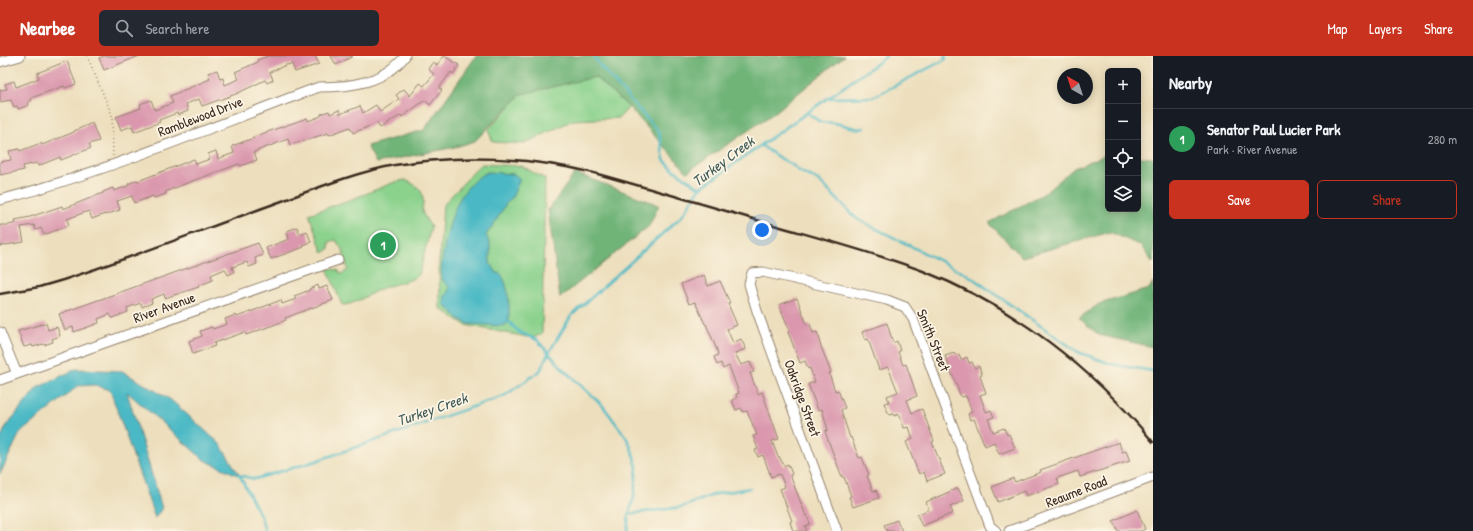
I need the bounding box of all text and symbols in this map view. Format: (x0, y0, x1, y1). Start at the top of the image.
search box (99, 10, 379, 46)
text: Nearbee (20, 15, 75, 41)
icon: search (113, 17, 135, 39)
text: Search here (145, 18, 210, 39)
text: Map (1327, 19, 1347, 38)
text: Layers (1369, 19, 1402, 38)
text: Share (1424, 19, 1453, 38)
north arrow (1057, 68, 1093, 104)
map controls (1105, 68, 1141, 212)
button: + (1105, 68, 1141, 104)
text: Nearby (1169, 71, 1212, 94)
street label: Ramblewood Drive (155, 91, 245, 141)
button: − (1105, 104, 1141, 140)
text: Senator Paul Lucier Park (1207, 119, 1341, 140)
water label: Turkey Creek (688, 130, 760, 191)
text: 1 (1180, 130, 1184, 148)
text: 280 m (1428, 130, 1457, 148)
button: locate (1105, 140, 1141, 176)
text: Park · River Avenue (1207, 140, 1297, 158)
button: layers (1105, 176, 1141, 212)
button: Save (1169, 180, 1309, 219)
button: Share (1317, 180, 1457, 219)
your location (752, 220, 772, 240)
pin: 1 (370, 230, 396, 260)
street label: River Avenue (130, 287, 198, 327)
street label: Smith Street (913, 306, 955, 374)
street label: Oakridge Street (779, 357, 826, 440)
water label: Turkey Creek (394, 387, 472, 431)
street label: Reaume Road (1043, 470, 1110, 511)

